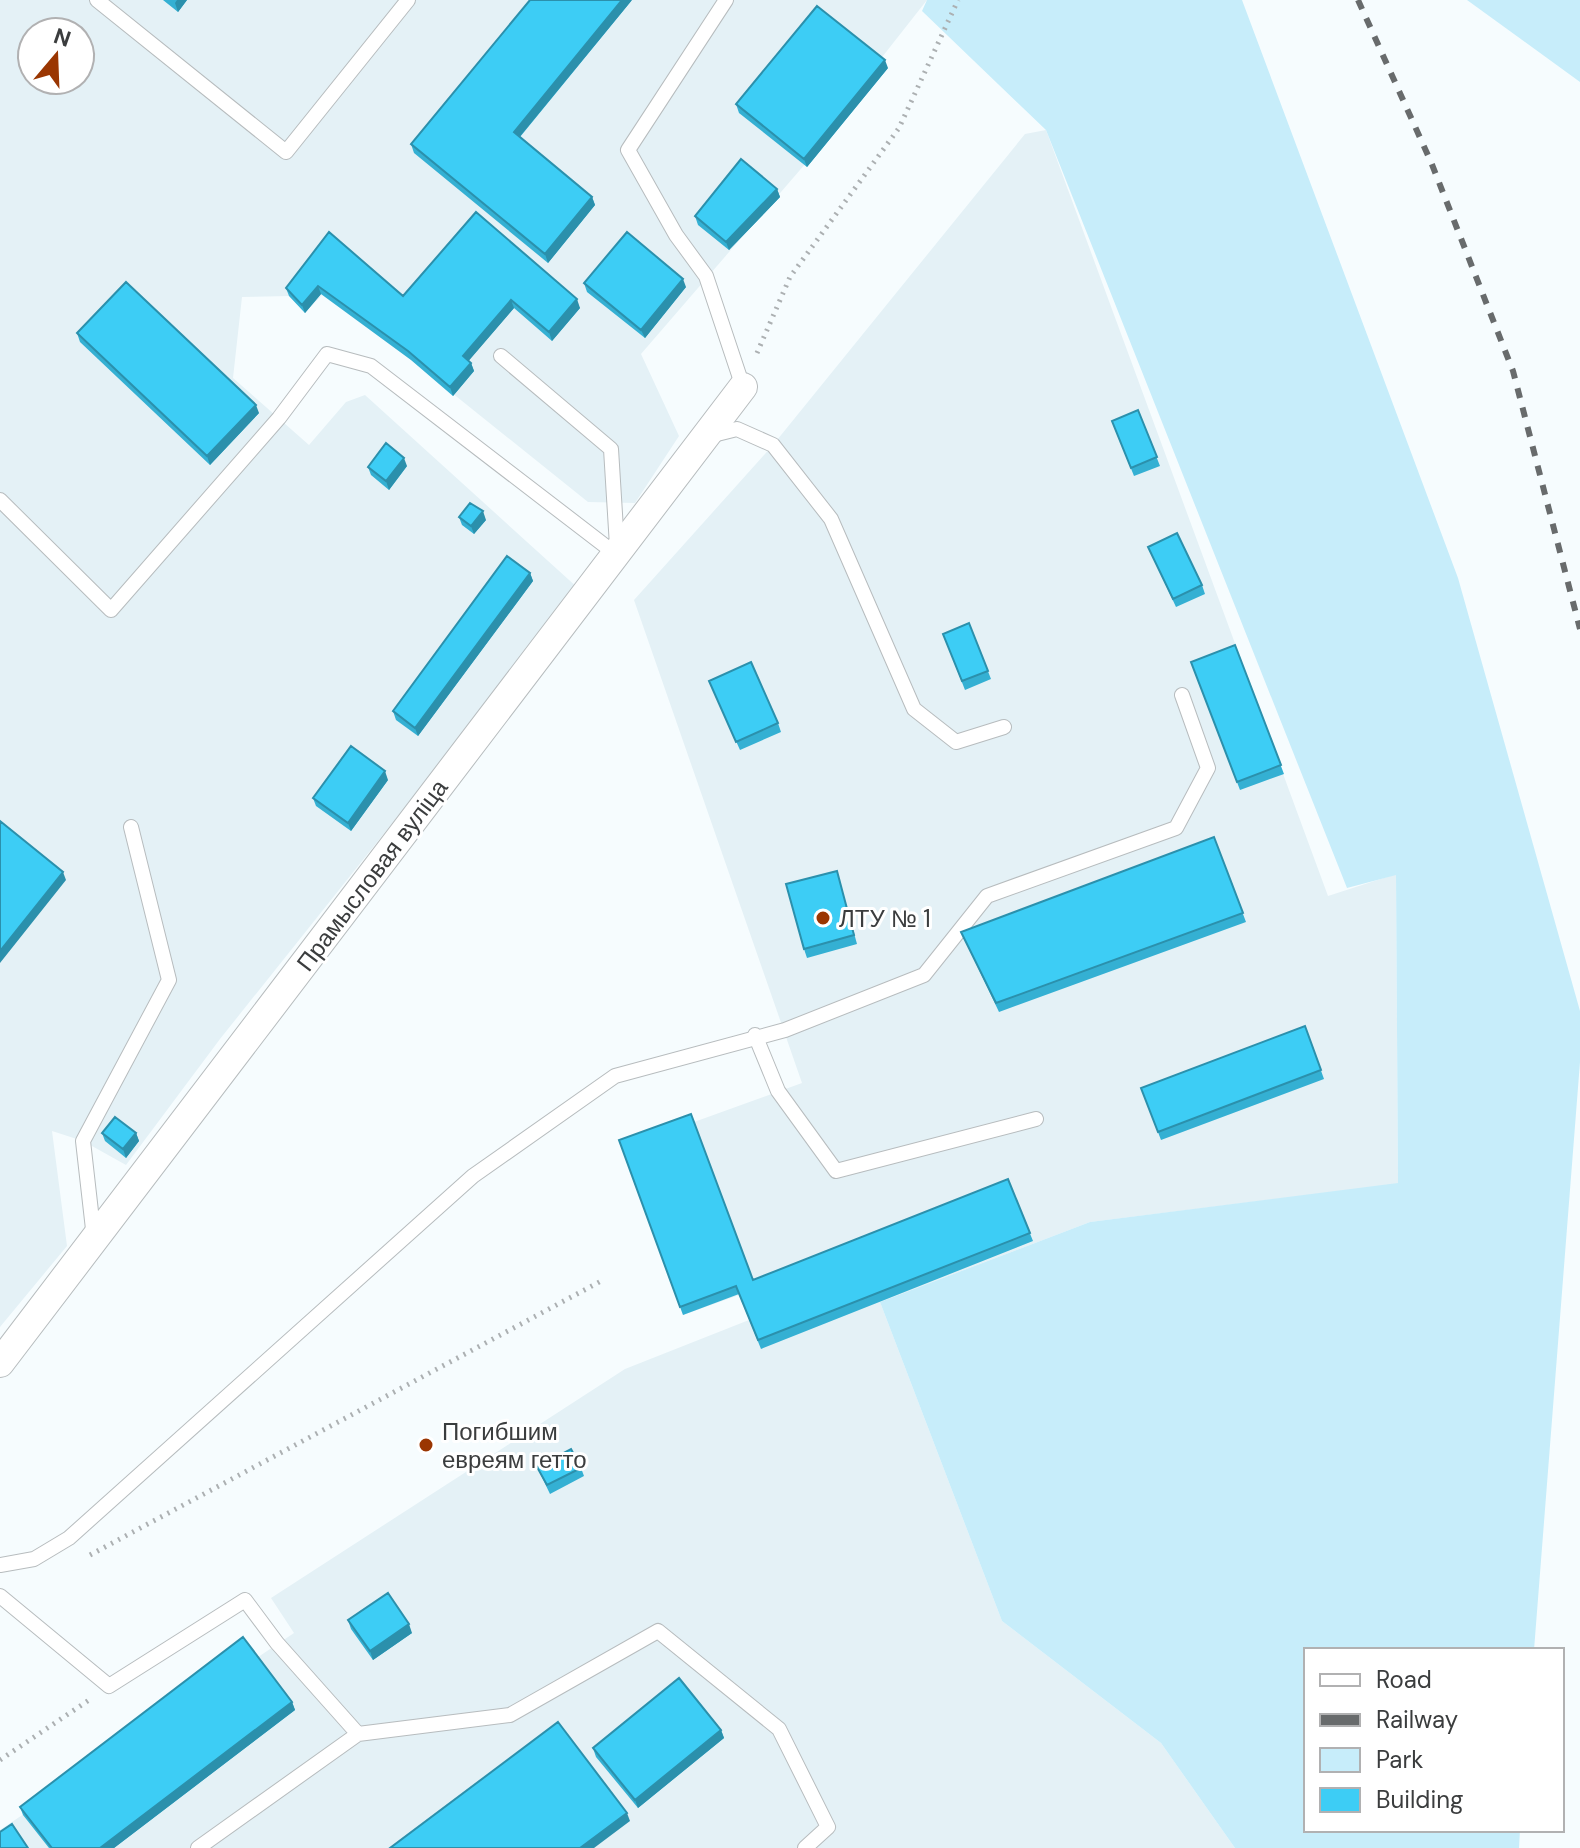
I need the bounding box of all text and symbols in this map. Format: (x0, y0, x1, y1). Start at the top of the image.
north arrow (16, 16, 96, 96)
text: N (50, 21, 75, 54)
street label: Прамысловая вуліца (290, 772, 455, 977)
place label: ЛТУ № 1 (839, 903, 931, 934)
marker: ЛТУ № 1 (814, 909, 832, 927)
place label: Погибшим евреям гетто (442, 1416, 587, 1475)
marker: Погибшим евреям гетто (417, 1436, 435, 1454)
legend (1304, 1648, 1564, 1832)
text: Road (1376, 1664, 1432, 1695)
text: Railway (1376, 1704, 1458, 1735)
text: Park (1376, 1744, 1423, 1775)
text: Building (1376, 1784, 1463, 1815)

